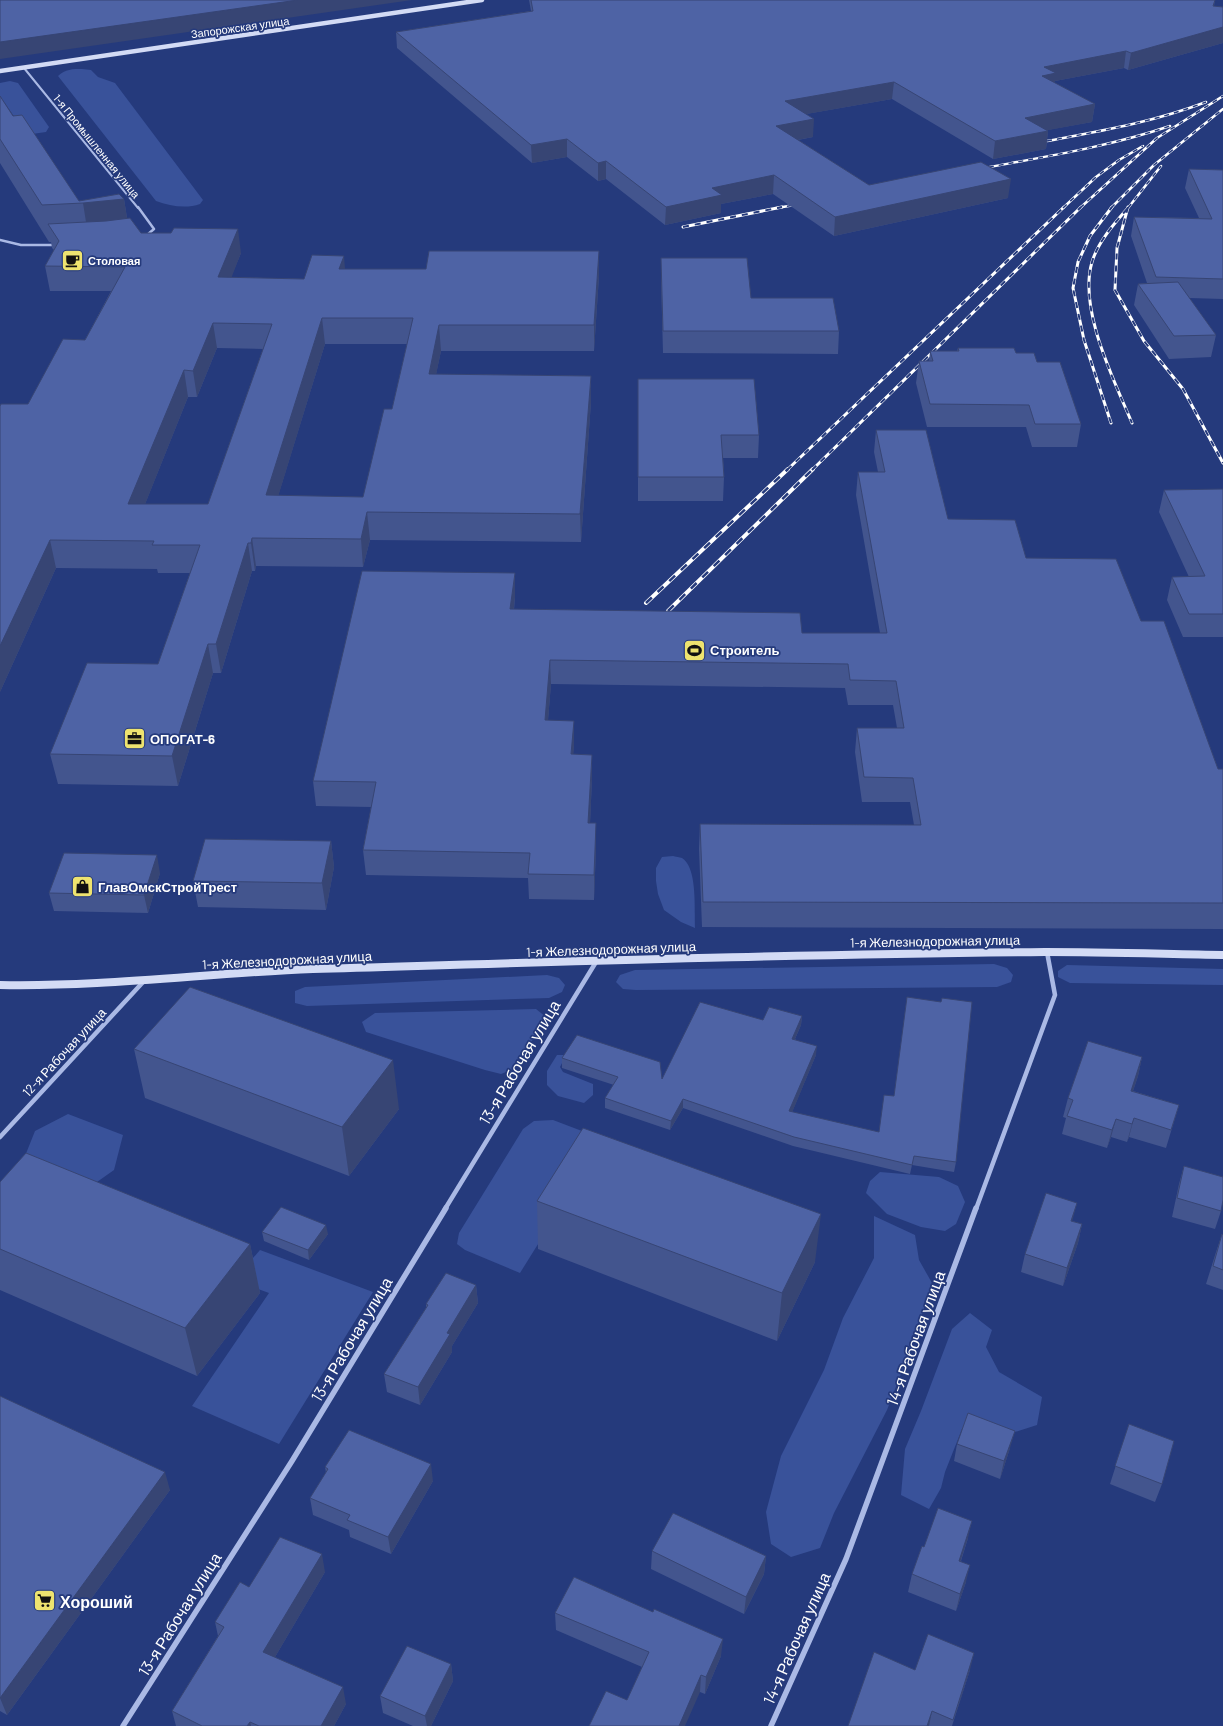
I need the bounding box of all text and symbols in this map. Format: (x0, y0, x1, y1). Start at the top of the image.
street label: Запорожская улица (190, 14, 291, 40)
street label: 1-я Промышленная улица (51, 91, 144, 201)
cafe icon: Столовая (60, 247, 86, 273)
place label: Столовая (88, 254, 140, 267)
sports icon: Строитель (681, 637, 707, 663)
place label: Строитель (710, 642, 779, 658)
office icon: ОПОГАТ-6 (121, 726, 147, 752)
place label: ОПОГАТ-6 (150, 731, 215, 747)
shop icon: ГлавОмскСтройТрест (70, 874, 96, 900)
place label: ГлавОмскСтройТрест (98, 879, 237, 895)
street label: 1-я Железнодорожная улица (850, 932, 1021, 950)
street label: 1-я Железнодорожная улица (526, 938, 697, 960)
street label: 1-я Железнодорожная улица (202, 948, 373, 972)
street label: 13-я Рабочая улица (474, 996, 564, 1128)
street label: 12-я Рабочая улица (19, 1004, 110, 1100)
street label: 14-я Рабочая улица (882, 1268, 948, 1408)
street label: 13-я Рабочая улица (306, 1273, 396, 1405)
street label: 13-я Рабочая улица (133, 1549, 225, 1679)
street label: 14-я Рабочая улица (758, 1569, 834, 1707)
supermarket icon: Хороший (32, 1588, 58, 1614)
place label: Хороший (60, 1592, 133, 1611)

